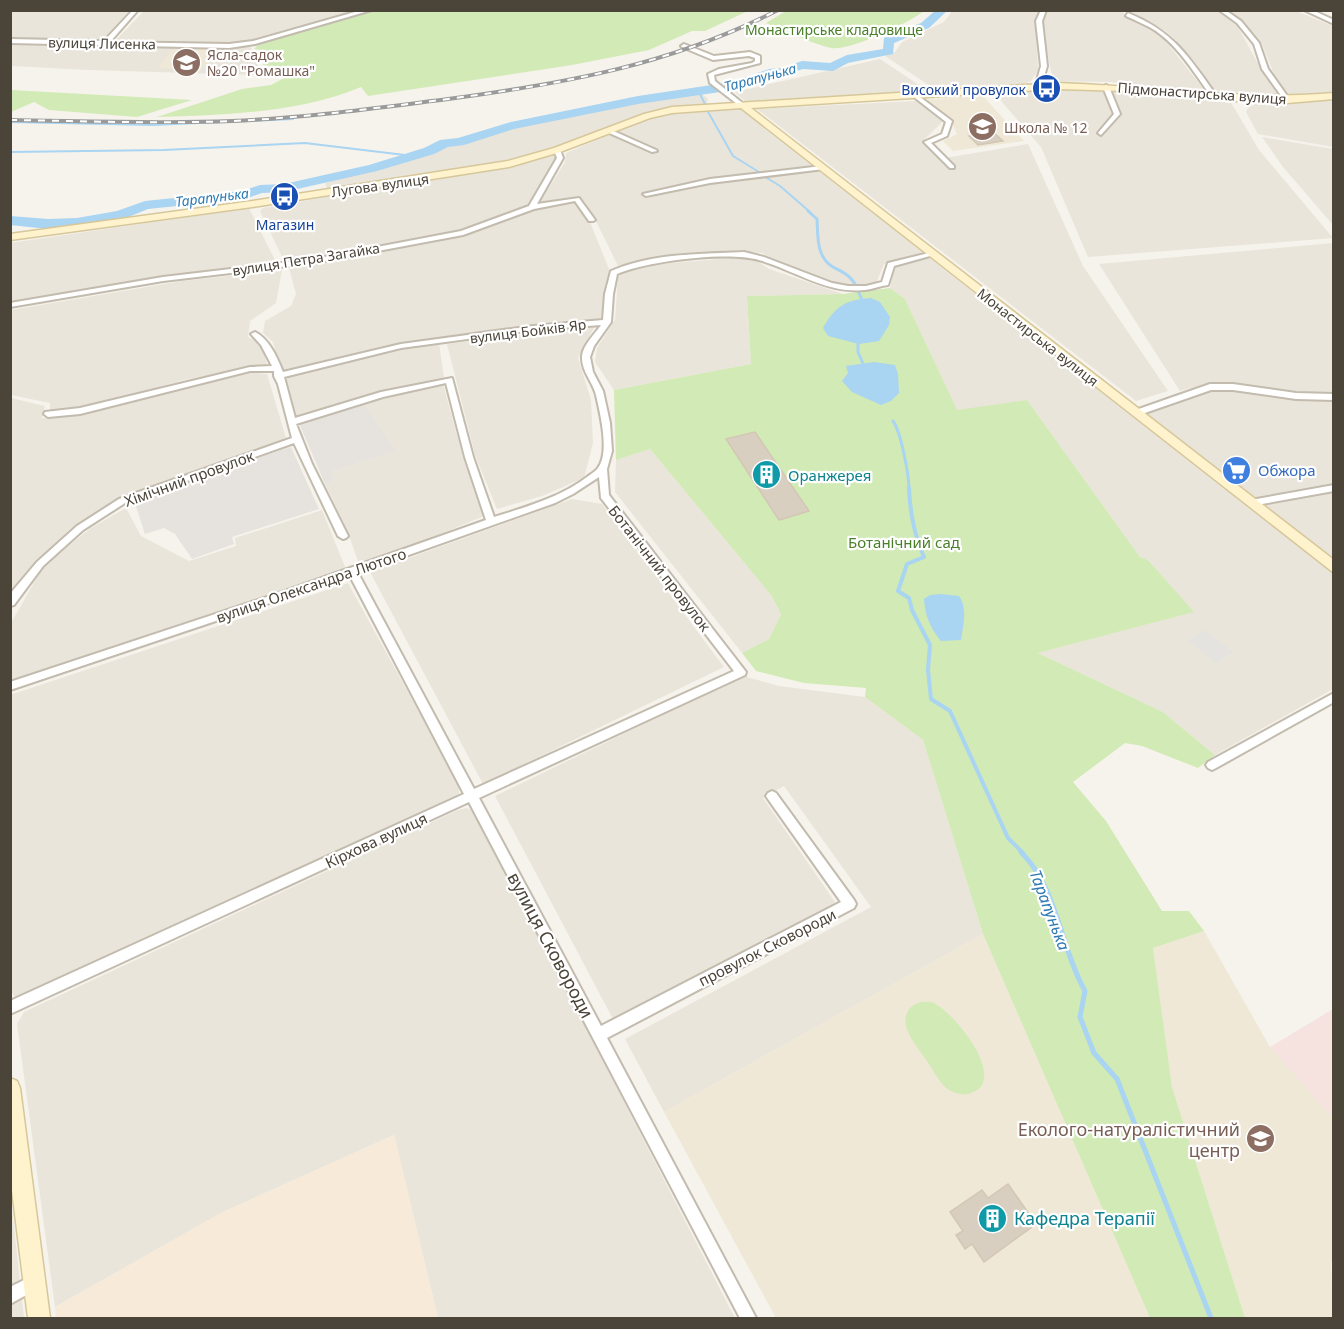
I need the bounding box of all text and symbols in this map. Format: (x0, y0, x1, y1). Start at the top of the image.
park label: Монастирське кладовище (745, 20, 923, 39)
street label: вулиця Лисенка (48, 33, 156, 53)
place label: Ясла-садок №20 "Ромашка" (207, 45, 315, 80)
school or university icon: Ясла-садок №20 "Ромашка" (170, 46, 202, 78)
water label: Тарапунька (722, 58, 798, 96)
bus stop icon: Високий провулок (1031, 73, 1063, 105)
street label: Підмонастирська вулиця (1117, 78, 1287, 108)
place label: Високий провулок (901, 80, 1027, 99)
school or university icon: Школа № 12 (967, 111, 999, 143)
place label: Школа № 12 (1004, 118, 1088, 137)
street label: Лугова вулиця (330, 169, 430, 201)
bus stop icon: Магазин (269, 181, 301, 213)
water label: Тарапунька (174, 183, 250, 211)
place label: Магазин (256, 215, 314, 234)
street label: вулиця Петра Загайка (231, 238, 381, 280)
street label: Монастирська вулиця (973, 284, 1103, 390)
street label: вулиця Бойків Яр (469, 314, 587, 348)
street label: Хімічний провулок (121, 445, 257, 511)
supermarket icon: Обжора (1221, 454, 1253, 486)
building icon: Оранжерея (751, 459, 783, 491)
place label: Обжора (1258, 460, 1316, 480)
place label: Оранжерея (788, 465, 871, 485)
street label: Ботанічний провулок (604, 501, 716, 635)
park label: Ботанічний сад (848, 532, 960, 552)
street label: вулиця Олександра Лютого (213, 543, 409, 627)
street label: Кірхова вулиця (322, 808, 430, 872)
water label: Тарапунька (1025, 867, 1075, 953)
street label: вулиця Сковороди (502, 868, 600, 1022)
street label: провулок Сковороди (695, 904, 839, 990)
place label: Еколого-натуралістичний центр (1018, 1117, 1240, 1162)
school or university icon: Еколого-натуралістичний центр (1245, 1123, 1277, 1155)
building icon: Кафедра Терапії (977, 1202, 1009, 1234)
place label: Кафедра Терапії (1014, 1206, 1155, 1230)

